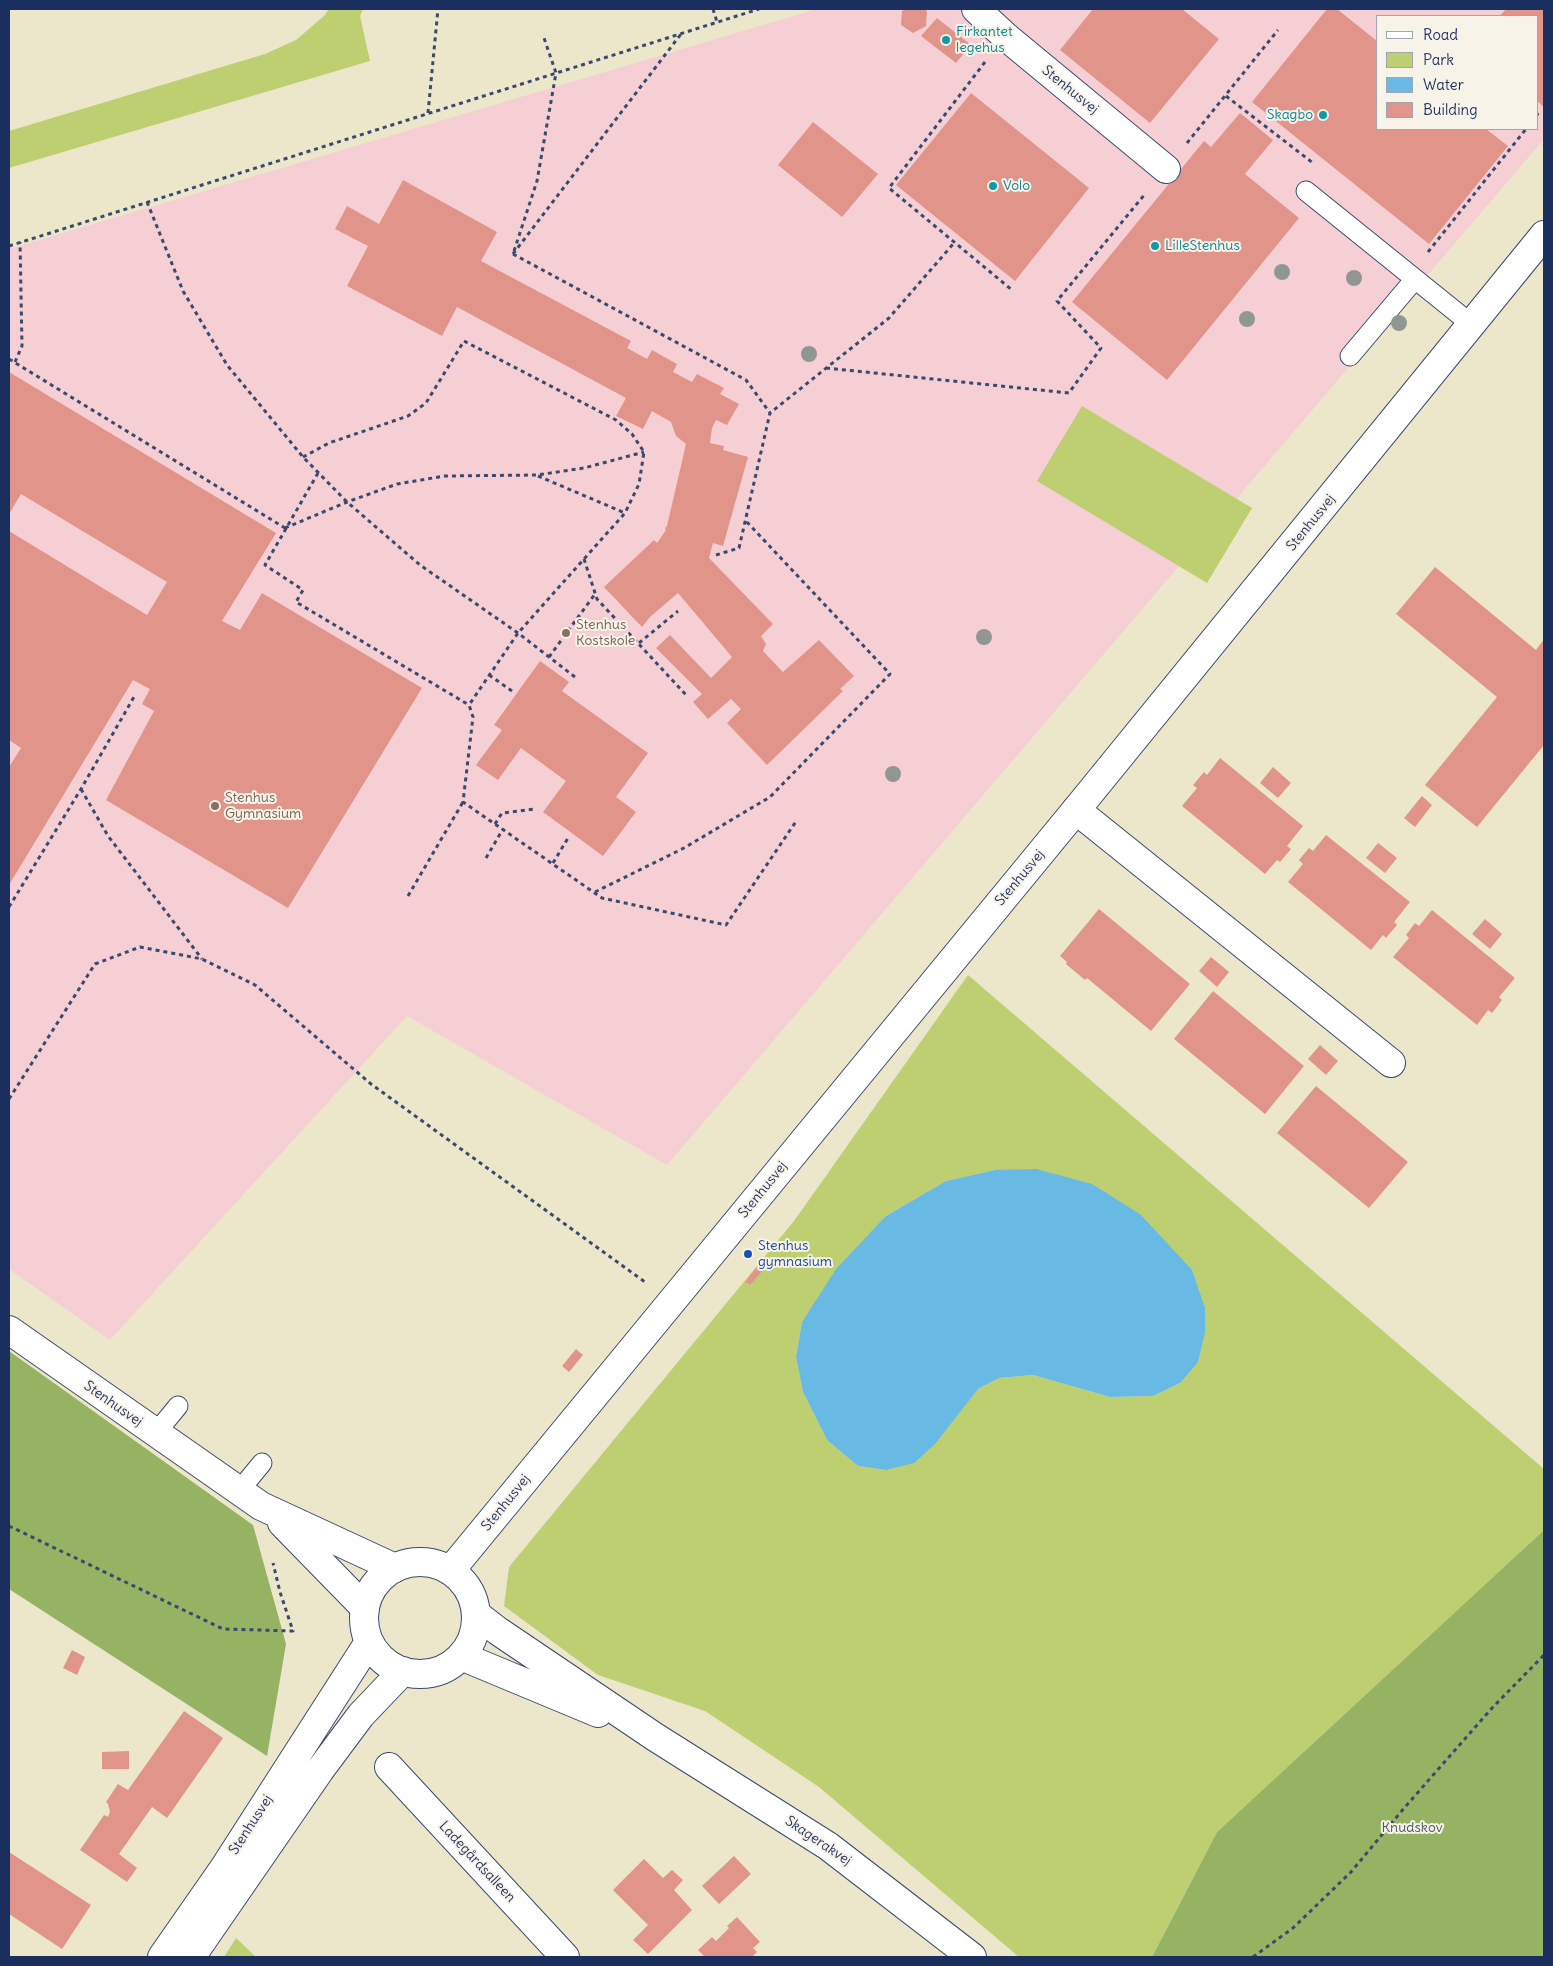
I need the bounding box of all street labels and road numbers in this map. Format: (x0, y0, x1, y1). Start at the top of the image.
street label: Stenhusvej (1038, 62, 1102, 118)
street label: Stenhusvej (1283, 491, 1339, 555)
street label: Stenhusvej (992, 847, 1048, 909)
street label: Stenhusvej (735, 1158, 791, 1222)
street label: Stenhusvej (80, 1378, 146, 1430)
street label: Stenhusvej (478, 1471, 534, 1535)
street label: Stenhusvej (225, 1792, 277, 1858)
street label: Skagerakvej (782, 1813, 854, 1869)
street label: Ladegårdsalleen (435, 1818, 519, 1906)

